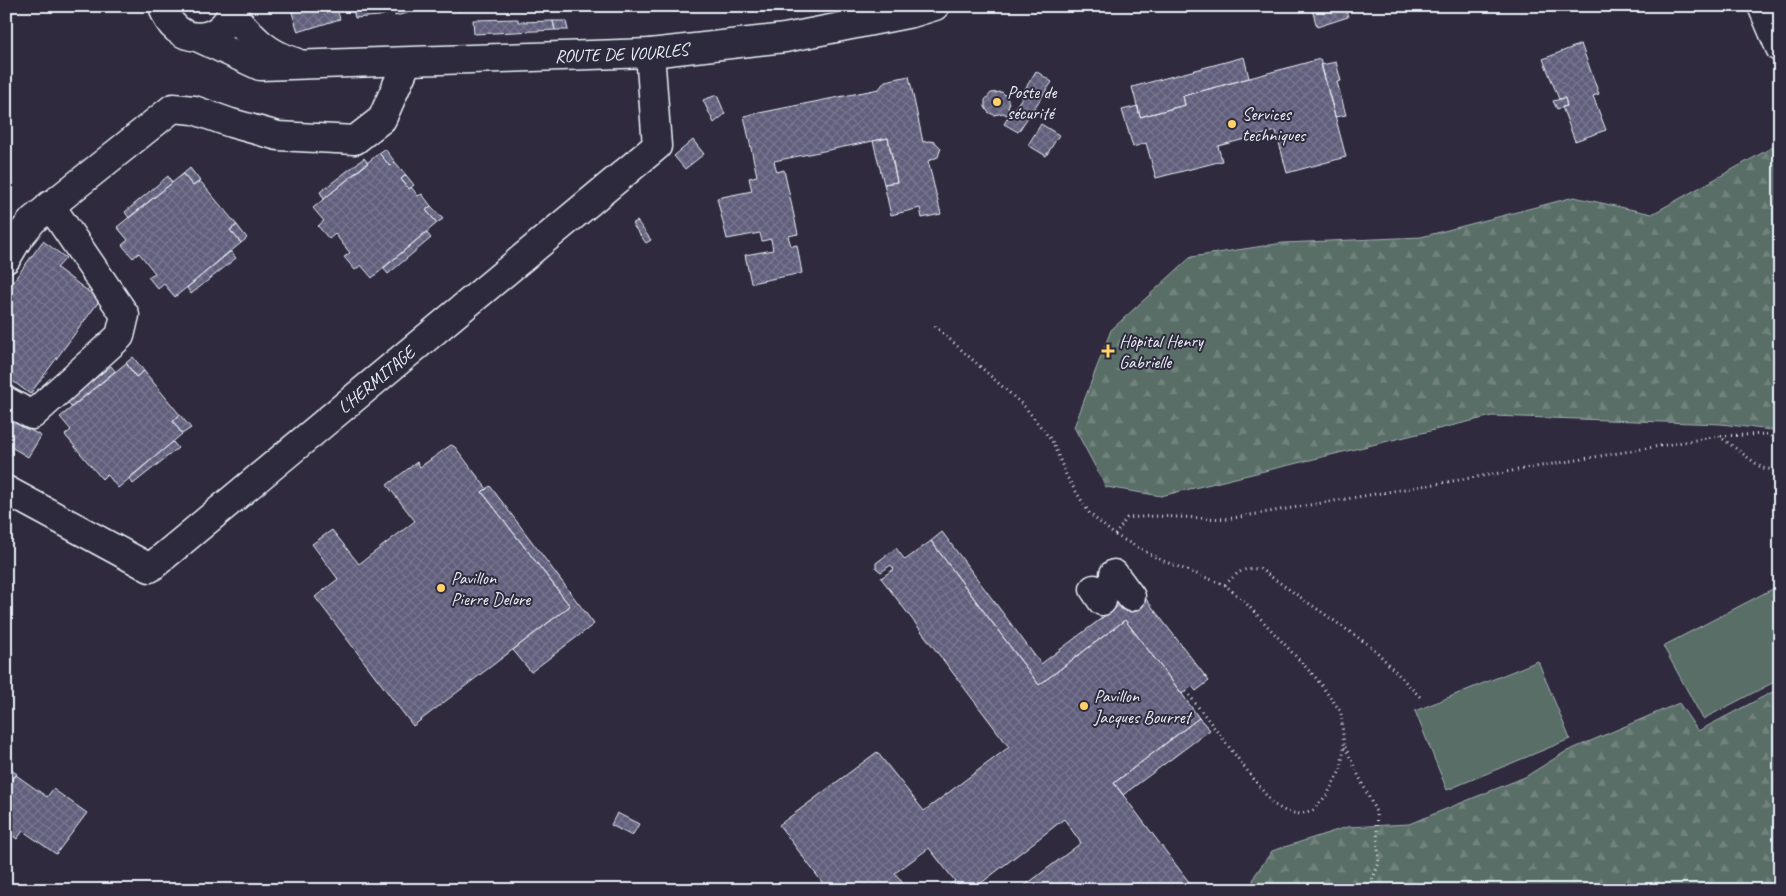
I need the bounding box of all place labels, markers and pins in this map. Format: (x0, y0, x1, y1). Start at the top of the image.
place label: Poste de sécurité (1007, 81, 1058, 124)
marker: Poste de sécurité (991, 96, 1003, 108)
place label: Services techniques (1242, 103, 1307, 146)
marker: Services techniques (1226, 118, 1238, 130)
place label: Hôpital Henry Gabrielle (1119, 330, 1205, 373)
marker: Hôpital Henry Gabrielle (1101, 344, 1115, 358)
place label: Pavillon Pierre Delore (451, 567, 531, 610)
marker: Pavillon Pierre Delore (435, 582, 447, 594)
place label: Pavillon Jacques Bourret (1093, 685, 1194, 728)
marker: Pavillon Jacques Bourret (1078, 700, 1090, 712)

